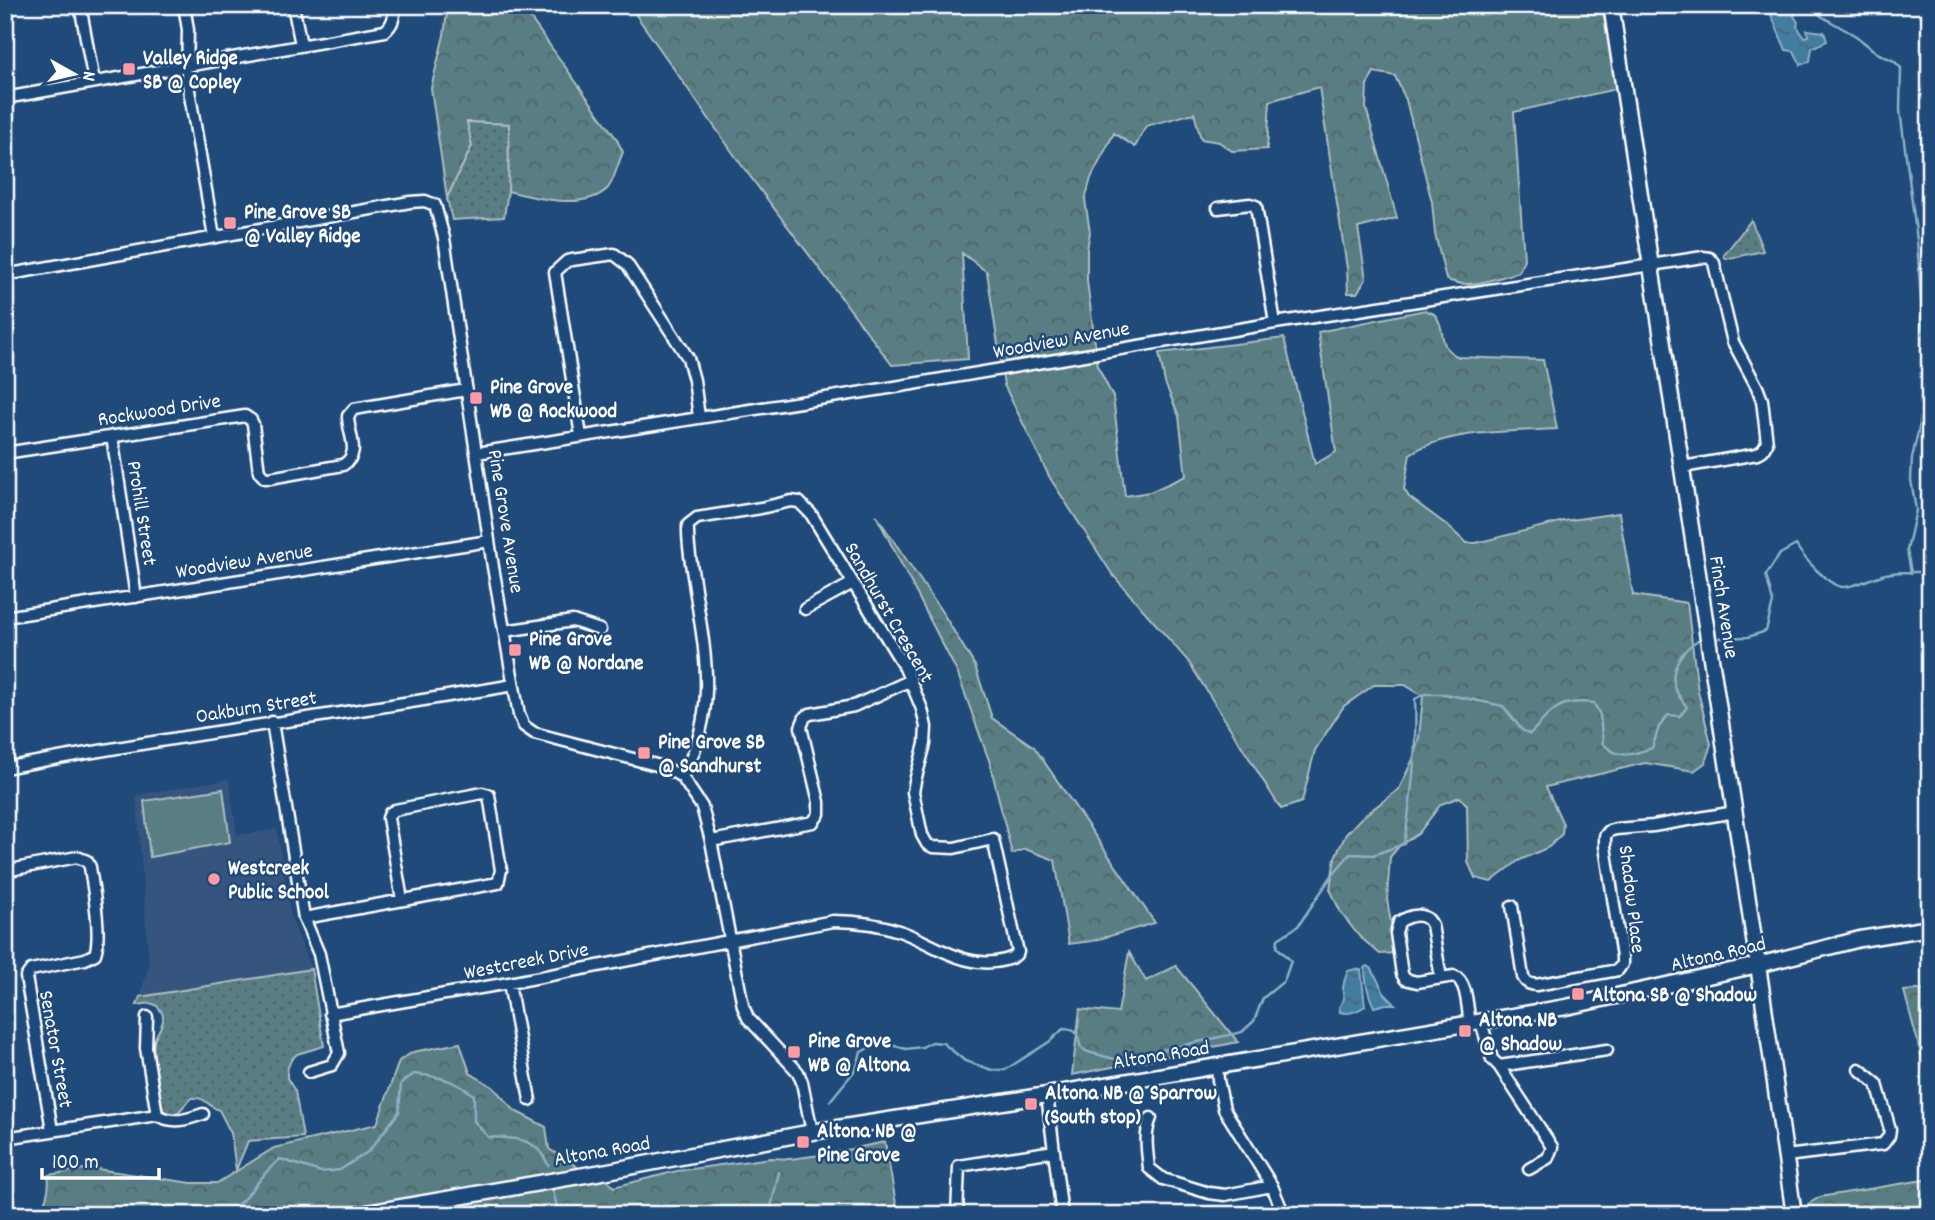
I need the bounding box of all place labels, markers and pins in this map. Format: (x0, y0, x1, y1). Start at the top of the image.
place label: Valley Ridge SB @ Copley (143, 45, 242, 99)
marker: Valley Ridge SB @ Copley (121, 61, 137, 77)
place label: Pine Grove SB @ Valley Ridge (244, 199, 361, 253)
marker: Pine Grove SB @ Valley Ridge (222, 215, 238, 231)
place label: Pine Grove WB @ Rockwood (490, 374, 617, 428)
marker: Pine Grove WB @ Rockwood (468, 390, 484, 406)
place label: Pine Grove WB @ Nordane (529, 626, 644, 680)
marker: Pine Grove WB @ Nordane (507, 642, 523, 658)
place label: Pine Grove SB @ Sandhurst (658, 729, 765, 783)
marker: Pine Grove SB @ Sandhurst (636, 745, 652, 761)
place label: Westcreek Public School (228, 855, 330, 909)
marker: Westcreek Public School (206, 871, 222, 887)
place label: Altona SB @ Shadow (1592, 982, 1757, 1012)
marker: Altona SB @ Shadow (1570, 986, 1586, 1002)
place label: Altona NB @ Shadow (1479, 1007, 1563, 1061)
marker: Altona NB @ Shadow (1457, 1023, 1473, 1039)
place label: Pine Grove WB @ Altona (808, 1028, 911, 1082)
marker: Pine Grove WB @ Altona (786, 1044, 802, 1060)
place label: Altona NB @ Sparrow (South stop) (1045, 1080, 1217, 1134)
marker: Altona NB @ Sparrow (South stop) (1023, 1096, 1039, 1112)
place label: Altona NB @ Pine Grove (817, 1118, 917, 1172)
marker: Altona NB @ Pine Grove (795, 1134, 811, 1150)

